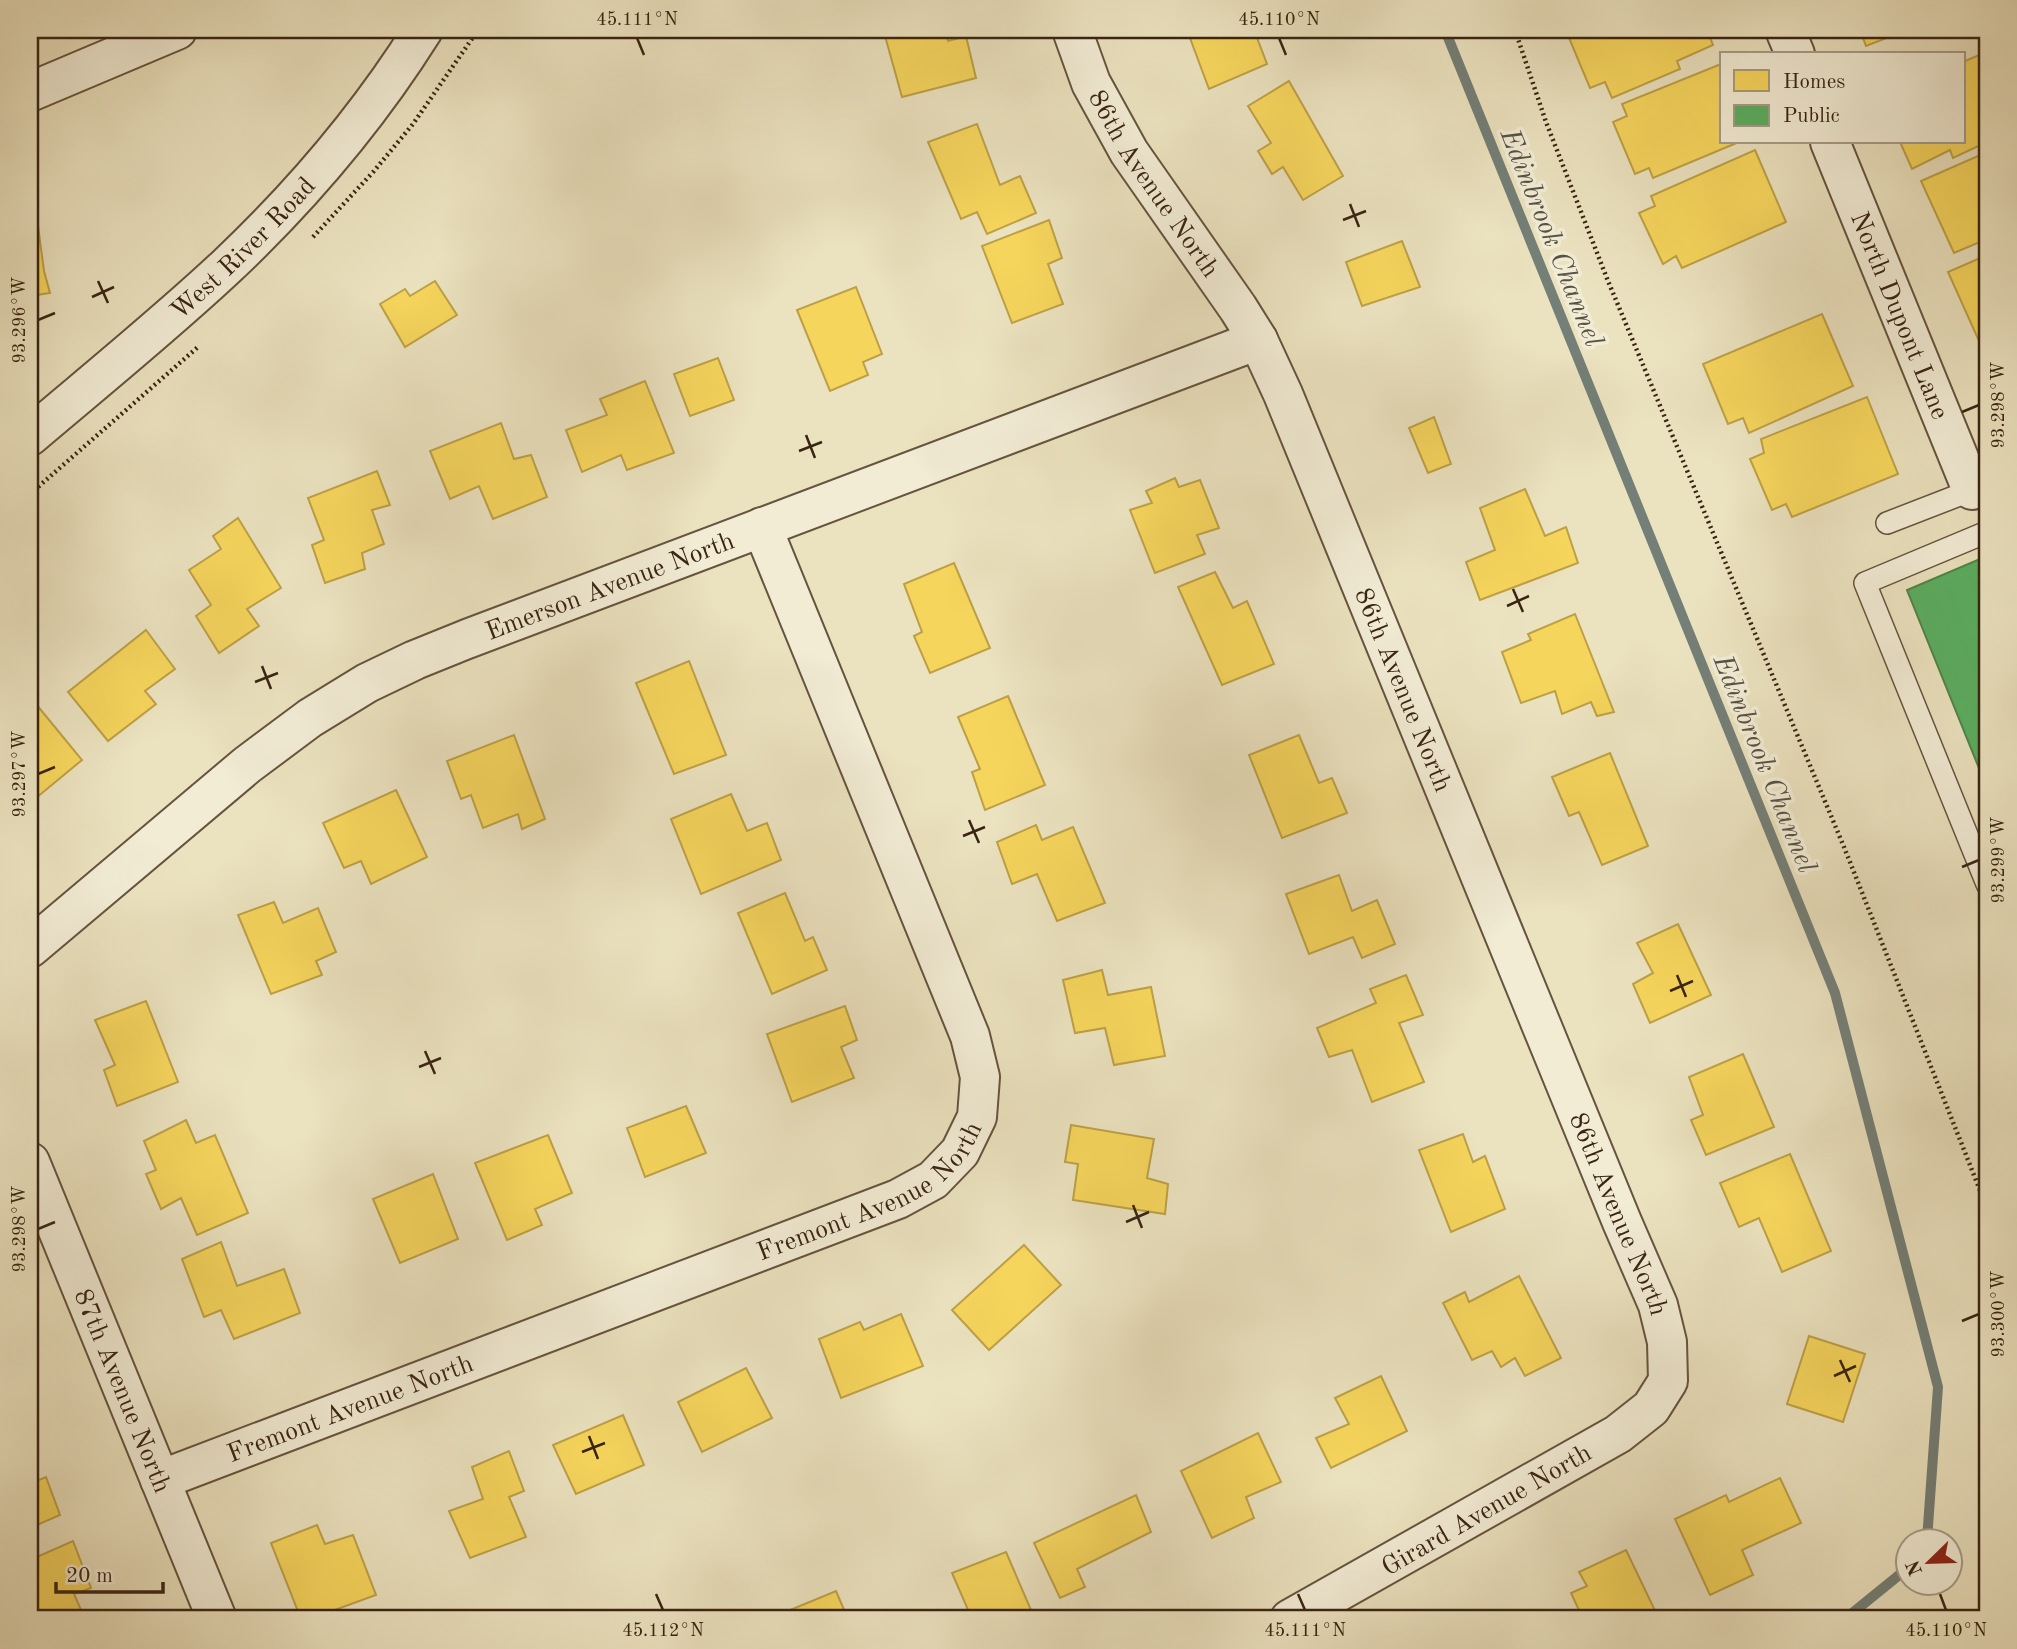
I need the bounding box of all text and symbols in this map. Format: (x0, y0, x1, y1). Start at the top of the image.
text: 45.111°N (596, 11, 678, 29)
text: 45.110°N (1238, 11, 1320, 29)
legend (1720, 52, 1965, 144)
text: Homes (1783, 72, 1845, 93)
street label: 86th Avenue North (1083, 86, 1223, 282)
text: Public (1783, 106, 1840, 127)
water label: Edinbrook Channel (1493, 124, 1607, 351)
street label: West River Road (167, 173, 321, 325)
street label: North Dupont Lane (1845, 208, 1953, 423)
text: 93.296°W (11, 277, 29, 363)
text: 93.298°W (1990, 362, 2008, 448)
street label: Emerson Avenue North (482, 528, 738, 646)
street label: 86th Avenue North (1349, 585, 1455, 796)
water label: Edinbrook Channel (1706, 650, 1820, 877)
text: 93.297°W (11, 731, 29, 817)
text: 93.299°W (1990, 817, 2008, 903)
street label: 86th Avenue North (1564, 1109, 1671, 1318)
street label: Fremont Avenue North (754, 1118, 988, 1266)
text: 93.298°W (11, 1186, 29, 1272)
text: 93.300°W (1990, 1271, 2008, 1357)
street label: 87th Avenue North (68, 1286, 175, 1497)
street label: Fremont Avenue North (224, 1351, 477, 1468)
street label: Girard Avenue North (1378, 1440, 1596, 1581)
north arrow (1895, 1526, 1965, 1596)
scale bar (56, 1551, 163, 1595)
text: N (1904, 1557, 1927, 1578)
text: 20 m (66, 1566, 113, 1587)
text: 45.112°N (622, 1622, 704, 1640)
text: 45.111°N (1264, 1622, 1346, 1640)
text: 45.110°N (1905, 1622, 1987, 1640)

